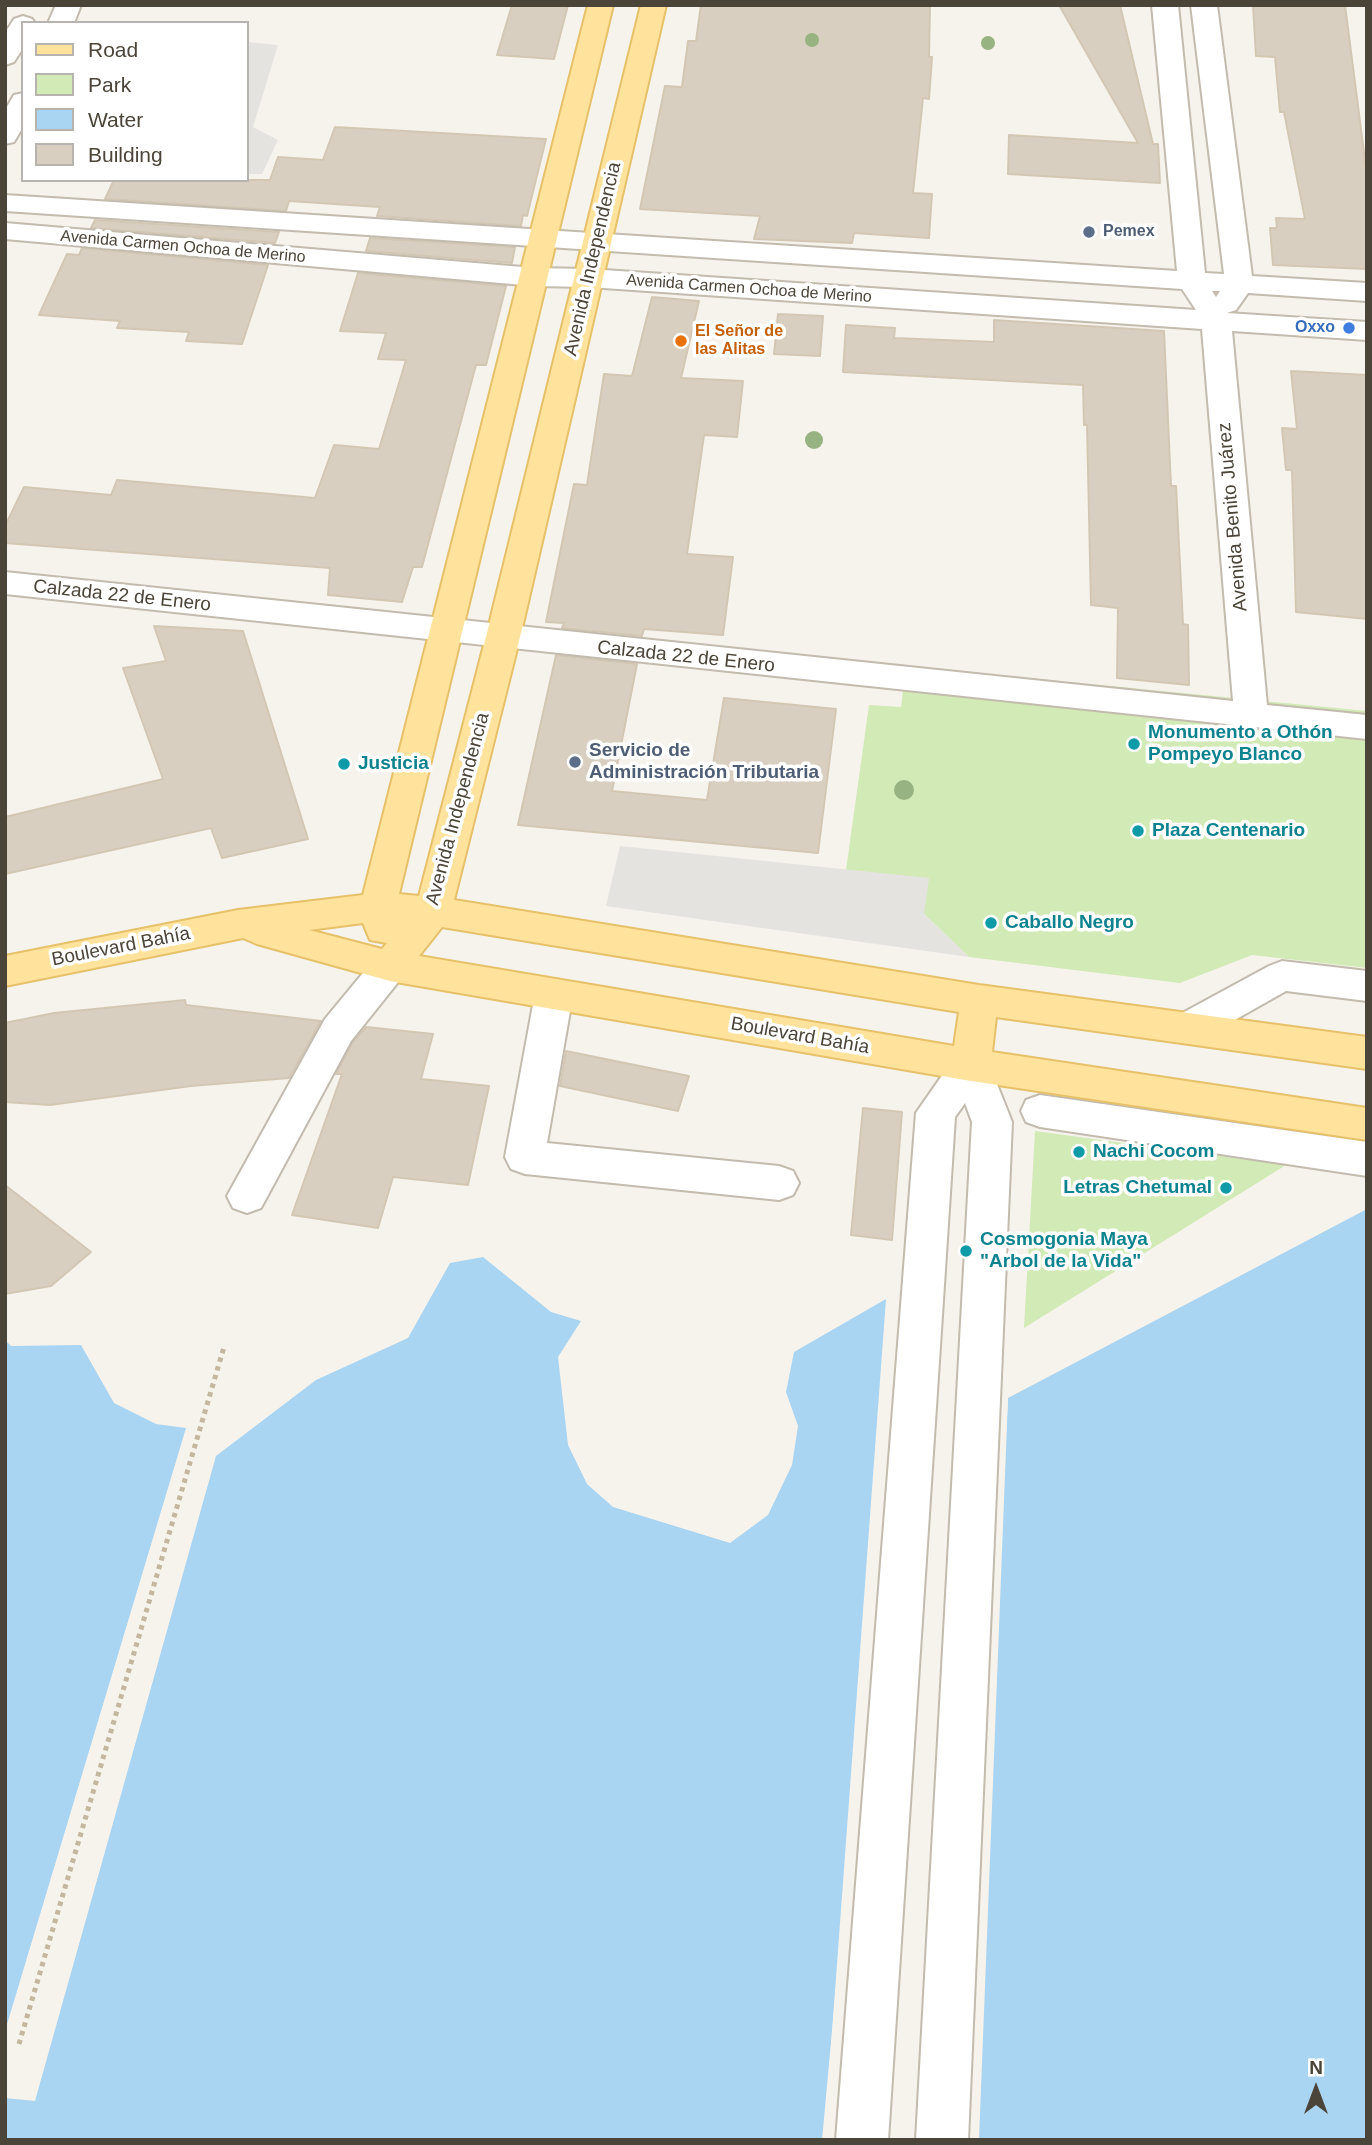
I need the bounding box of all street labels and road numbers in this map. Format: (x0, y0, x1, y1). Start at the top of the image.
street label: Avenida Independencia (560, 160, 626, 358)
street label: Avenida Carmen Ochoa de Merino (60, 227, 306, 267)
street label: Avenida Carmen Ochoa de Merino (626, 271, 872, 307)
street label: Avenida Benito Juárez (1213, 421, 1253, 613)
street label: Calzada 22 de Enero (32, 575, 212, 617)
street label: Calzada 22 de Enero (596, 636, 776, 678)
street label: Avenida Independencia (421, 710, 495, 908)
street label: Boulevard Bahía (50, 922, 192, 972)
street label: Boulevard Bahía (729, 1013, 871, 1059)

